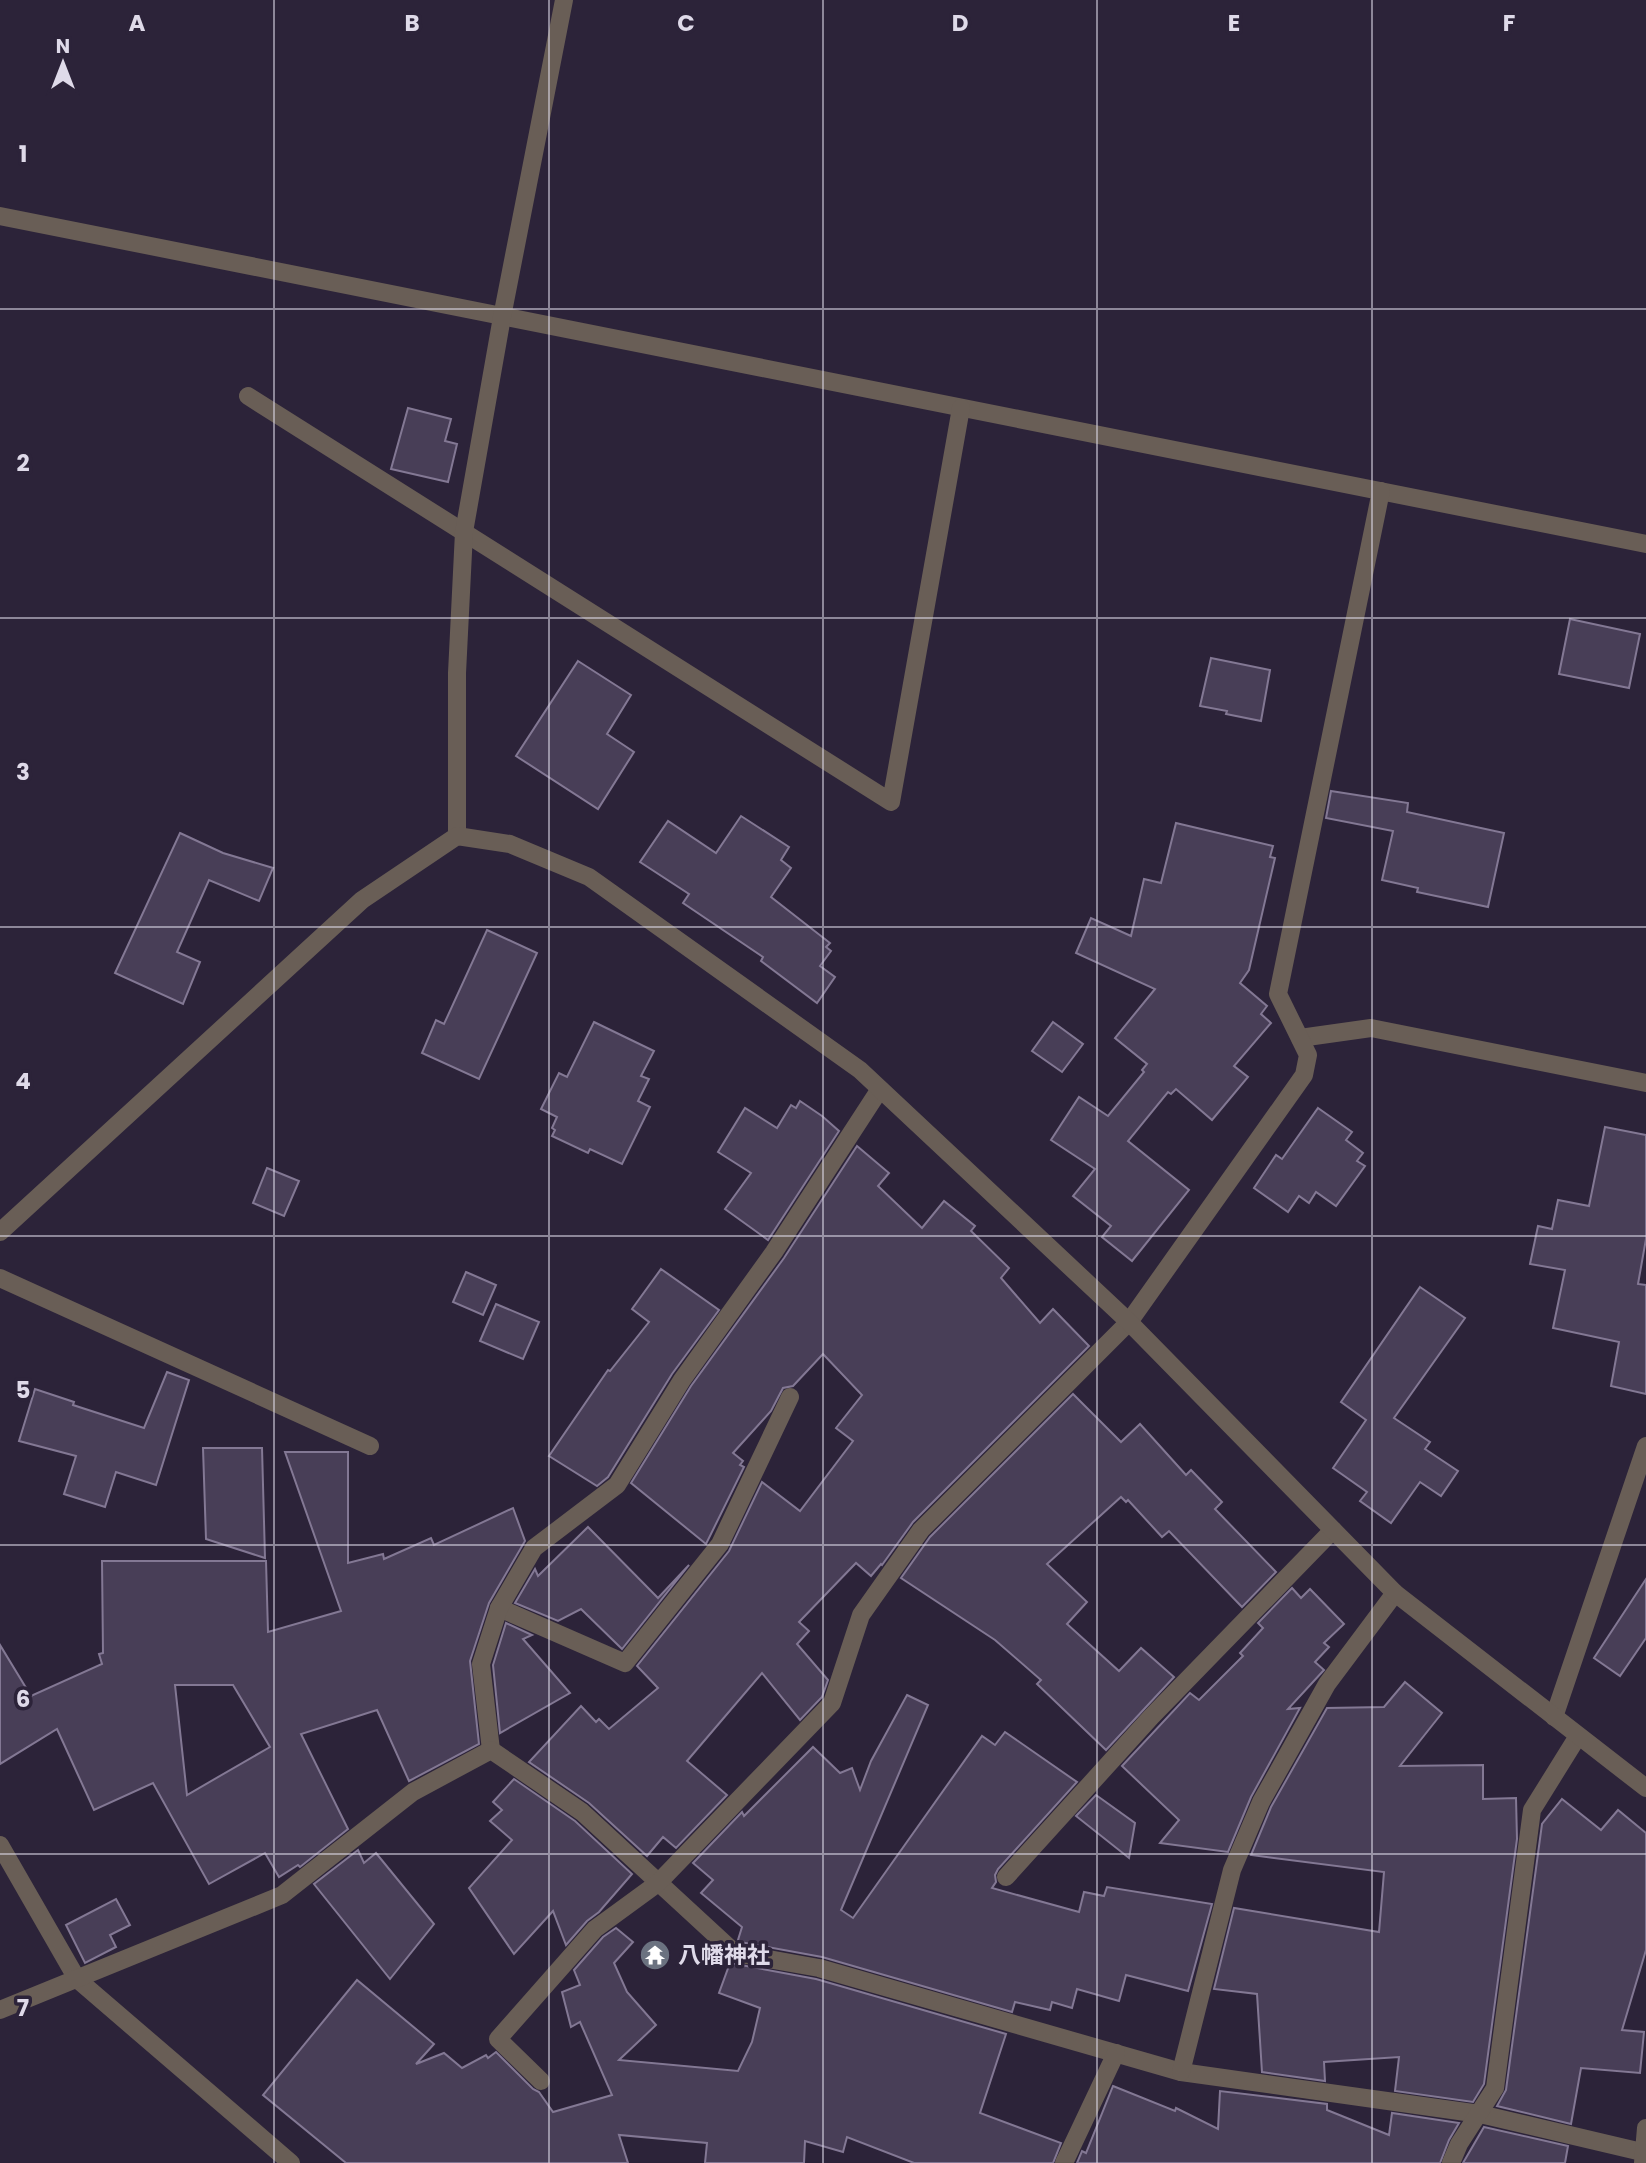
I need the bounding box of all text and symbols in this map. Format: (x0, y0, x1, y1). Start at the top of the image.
text: A (129, 7, 146, 39)
text: B (404, 7, 420, 39)
text: C (677, 7, 695, 39)
text: D (952, 7, 968, 39)
text: E (1228, 7, 1240, 39)
text: F (1503, 7, 1515, 39)
north arrow (28, 28, 98, 98)
text: N (56, 33, 70, 60)
text: 1 (19, 138, 27, 170)
text: 2 (16, 447, 30, 479)
text: 3 (16, 756, 30, 788)
text: 4 (15, 1065, 31, 1097)
text: 5 (16, 1374, 30, 1406)
text: 6 (16, 1683, 30, 1715)
temple icon: 八幡神社 (638, 1938, 672, 1972)
place label: 八幡神社 (678, 1939, 770, 1971)
text: 7 (17, 1992, 29, 2024)

